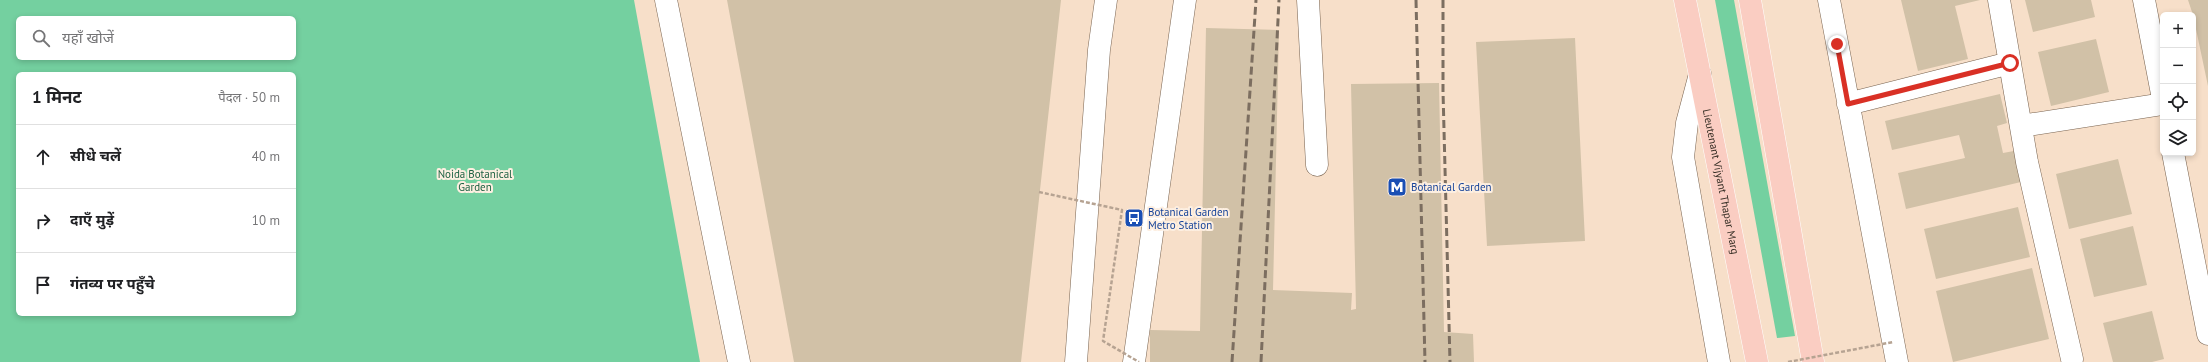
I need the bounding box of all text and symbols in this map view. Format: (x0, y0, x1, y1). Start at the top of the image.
map controls (2160, 12, 2196, 156)
button: + (2160, 12, 2196, 48)
search box (16, 16, 296, 60)
icon: search (30, 27, 52, 49)
text: यहाँ खोजें (62, 28, 114, 47)
route end (1828, 35, 1846, 53)
button: − (2160, 48, 2196, 84)
route start (2001, 54, 2019, 72)
button: locate (2160, 84, 2196, 120)
text: 1 मिनट (32, 86, 82, 108)
text: पैदल · 50 m (218, 89, 280, 106)
street label: Lieutenant Vijyant Thapar Marg (1700, 108, 1742, 255)
button: layers (2160, 120, 2196, 156)
icon: ahead (32, 146, 54, 168)
text: सीधे चलें (70, 146, 121, 165)
text: 40 m (252, 148, 280, 165)
park label: Noida Botanical Garden (438, 167, 513, 194)
metro station icon: Botanical Garden (1386, 176, 1408, 198)
place label: Botanical Garden (1411, 180, 1492, 194)
place label: Botanical Garden Metro Station (1148, 205, 1229, 232)
bus stop icon: Botanical Garden Metro Station (1123, 207, 1145, 229)
icon: right (32, 210, 54, 232)
text: दाएँ मुड़ें (70, 210, 114, 229)
text: 10 m (252, 212, 280, 229)
icon: arrive (32, 274, 54, 296)
text: गंतव्य पर पहुँचे (70, 274, 155, 293)

